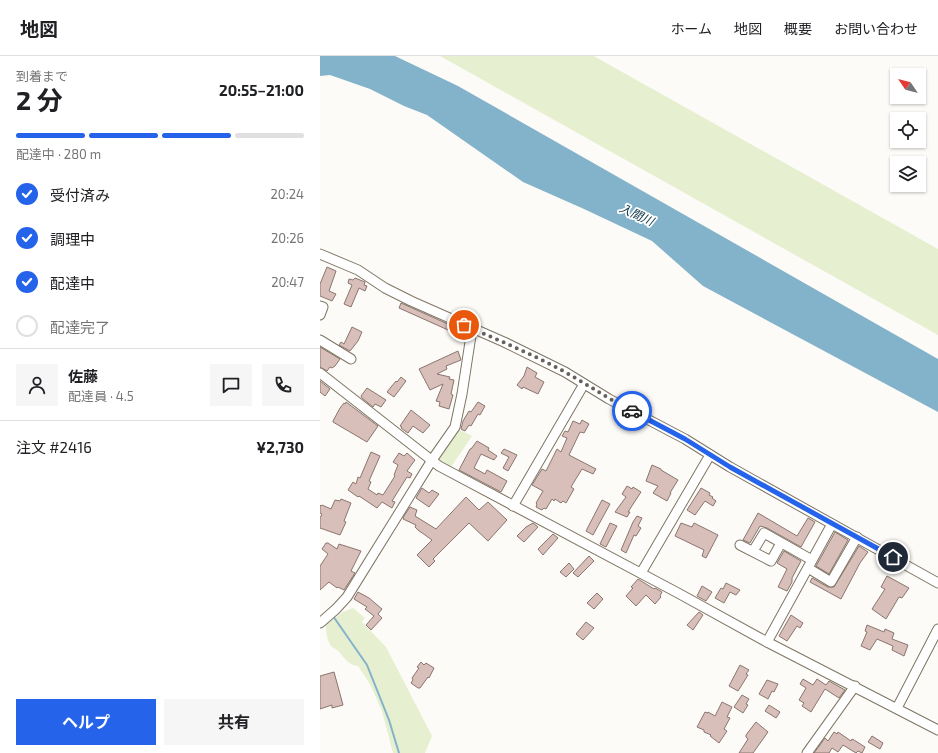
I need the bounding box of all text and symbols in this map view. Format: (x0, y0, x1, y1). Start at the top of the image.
text: 地図 (20, 17, 58, 40)
text: ホーム (670, 20, 712, 37)
text: 地図 (734, 20, 762, 37)
text: 概要 (784, 20, 812, 37)
text: お問い合わせ (834, 20, 918, 37)
text: 到着まで (16, 68, 68, 84)
north arrow (890, 68, 926, 104)
map controls (890, 68, 926, 192)
text: 20:55–21:00 (219, 81, 304, 99)
text: 2 分 (16, 84, 63, 115)
button: locate (890, 112, 926, 148)
text: 配達中 · 280 m (16, 146, 101, 162)
button: layers (890, 156, 926, 192)
icon: check (16, 183, 38, 205)
text: 受付済み (50, 186, 110, 204)
text: 20:24 (270, 186, 304, 202)
water label: 入間川 (618, 200, 658, 229)
icon: check (16, 227, 38, 249)
text: 調理中 (50, 230, 95, 248)
text: 20:26 (271, 230, 304, 246)
icon: check (16, 271, 38, 293)
text: 配達中 (50, 274, 95, 292)
text: 20:47 (271, 274, 304, 290)
pin (447, 308, 481, 342)
icon: bag (453, 314, 475, 336)
text: 配達完了 (50, 318, 110, 336)
button: person (16, 364, 58, 406)
button: chat (210, 364, 252, 406)
button: phone (262, 364, 304, 406)
text: 佐藤 (68, 367, 98, 385)
text: 配達員 · 4.5 (68, 388, 134, 404)
courier (612, 391, 652, 431)
icon: car (621, 400, 643, 422)
text: 注文 #2416 (16, 438, 92, 456)
text: ¥2,730 (256, 438, 304, 456)
pin (876, 540, 910, 574)
icon: home (882, 546, 904, 568)
button: ヘルプ (16, 699, 156, 745)
button: 共有 (164, 699, 304, 745)

